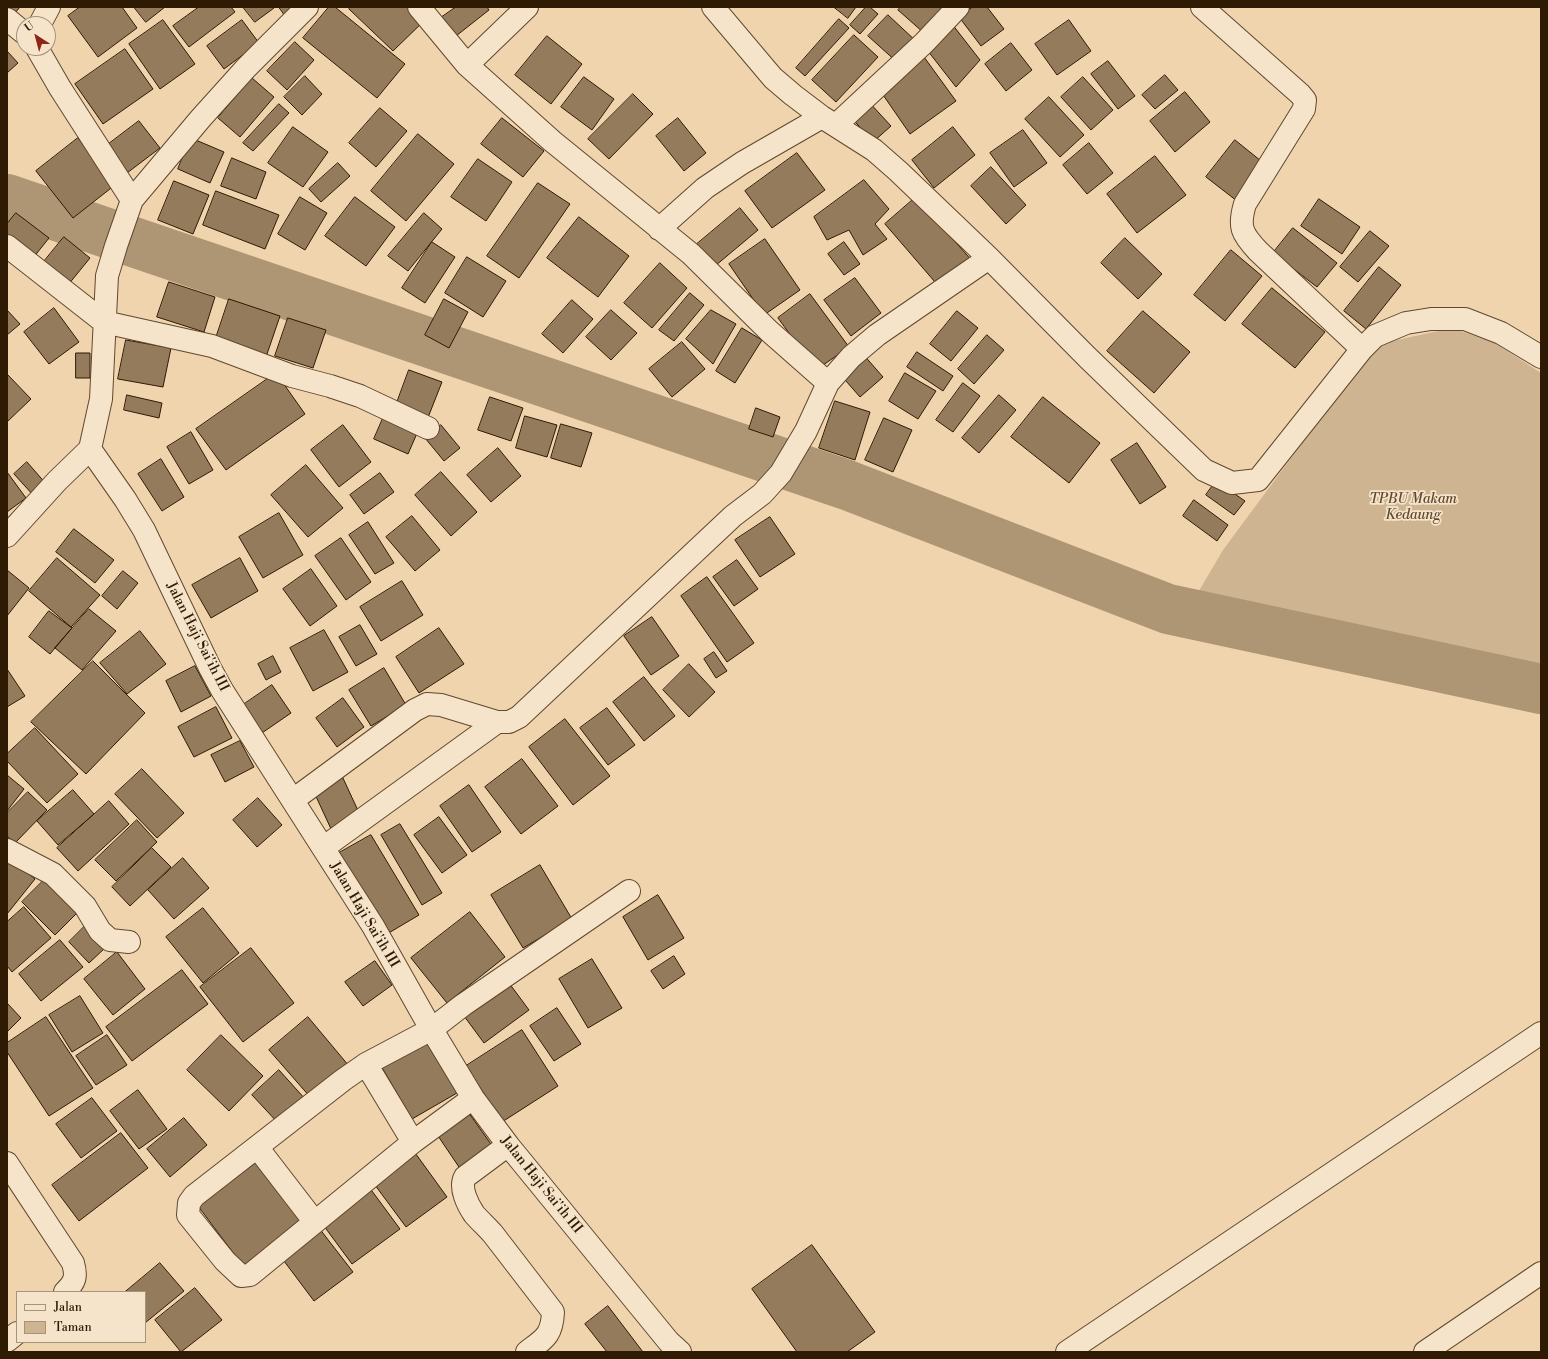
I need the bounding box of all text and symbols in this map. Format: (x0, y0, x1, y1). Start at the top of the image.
north arrow (16, 16, 56, 56)
text: U (22, 19, 37, 35)
park label: TPBU Makam Kedaung (1369, 492, 1457, 524)
street label: Jalan Haji Sai'ih III (162, 580, 232, 694)
street label: Jalan Haji Sai'ih III (326, 859, 402, 971)
street label: Jalan Haji Sai'ih III (497, 1133, 585, 1237)
legend (16, 1291, 146, 1343)
text: Jalan (54, 1300, 82, 1315)
text: Taman (54, 1320, 92, 1335)

